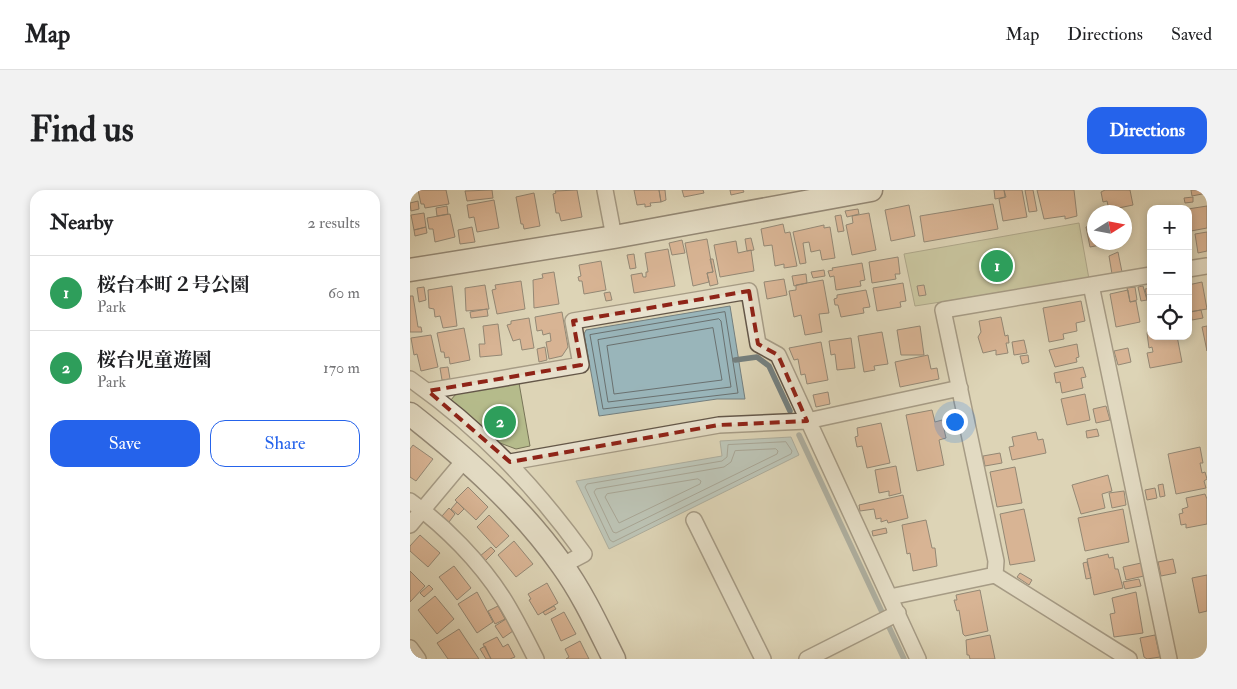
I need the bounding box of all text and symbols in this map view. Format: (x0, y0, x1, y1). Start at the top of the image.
text: Map (25, 19, 70, 50)
text: Map (1006, 23, 1039, 46)
text: Directions (1067, 23, 1143, 46)
text: Saved (1171, 23, 1212, 46)
button: Directions (1087, 107, 1207, 154)
text: Find us (30, 108, 134, 152)
north arrow (1087, 205, 1132, 250)
map controls (1147, 205, 1192, 340)
button: + (1147, 205, 1192, 250)
text: Nearby (50, 209, 113, 236)
text: 2 results (307, 213, 360, 233)
pin: 1 (981, 247, 1013, 285)
button: − (1147, 250, 1192, 295)
text: 桜台本町２号公園 (97, 273, 249, 297)
text: 1 (63, 283, 69, 303)
text: 60 m (328, 283, 360, 303)
button: locate (1147, 295, 1192, 340)
text: Park (97, 297, 126, 317)
text: 桜台児童遊園 (97, 348, 211, 372)
text: 2 (62, 358, 70, 378)
text: 170 m (323, 358, 360, 378)
text: Park (97, 372, 126, 392)
pin: 2 (484, 403, 516, 441)
your location (942, 409, 968, 435)
button: Save (50, 420, 200, 467)
button: Share (210, 420, 360, 467)

